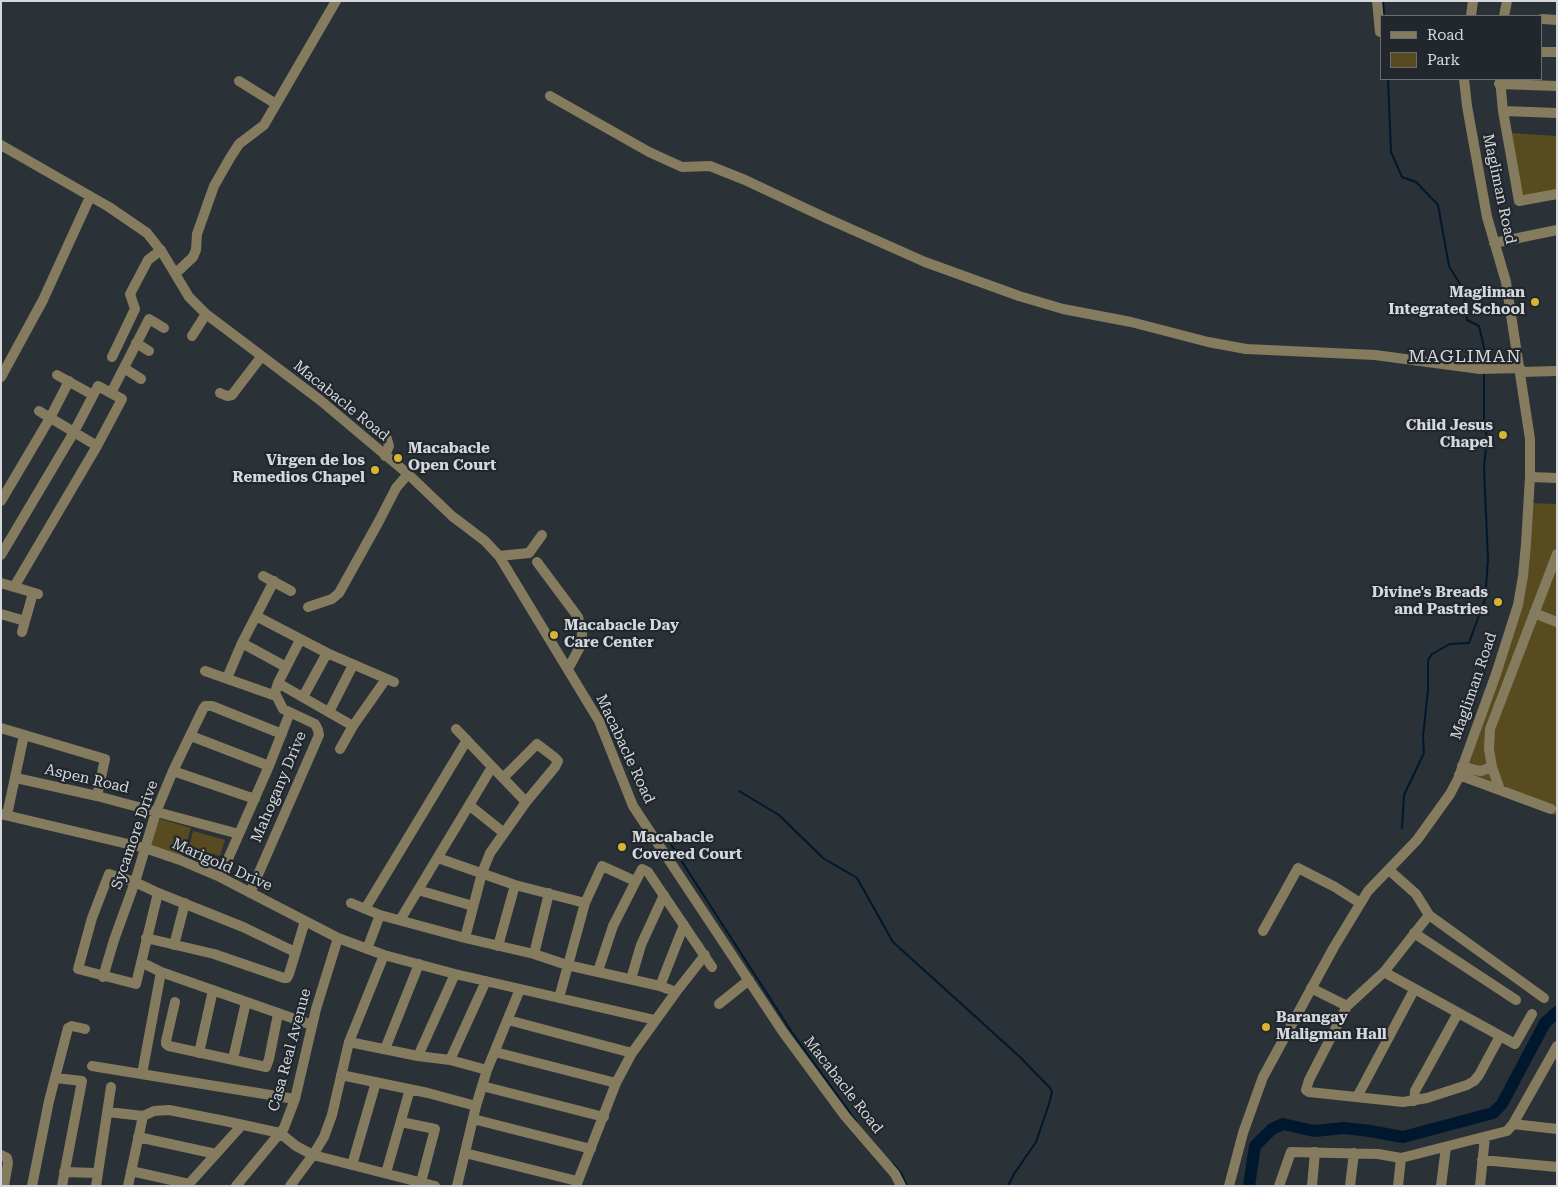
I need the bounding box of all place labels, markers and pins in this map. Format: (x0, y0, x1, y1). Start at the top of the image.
place label: Magliman Integrated School (1389, 284, 1525, 319)
marker: Magliman Integrated School (1529, 296, 1541, 308)
place label: Child Jesus Chapel (1406, 417, 1493, 452)
marker: Child Jesus Chapel (1497, 429, 1509, 441)
place label: Macabacle Open Court (408, 440, 496, 475)
place label: Virgen de los Remedios Chapel (233, 452, 365, 487)
marker: Macabacle Open Court (392, 452, 404, 464)
marker: Virgen de los Remedios Chapel (369, 464, 381, 476)
place label: Divine's Breads and Pastries (1372, 584, 1488, 619)
marker: Divine's Breads and Pastries (1492, 596, 1504, 608)
place label: Macabacle Day Care Center (564, 617, 679, 652)
marker: Macabacle Day Care Center (548, 629, 560, 641)
place label: Macabacle Covered Court (632, 829, 742, 864)
marker: Macabacle Covered Court (616, 841, 628, 853)
place label: Barangay Maligman Hall (1276, 1009, 1387, 1044)
marker: Barangay Maligman Hall (1260, 1021, 1272, 1033)

